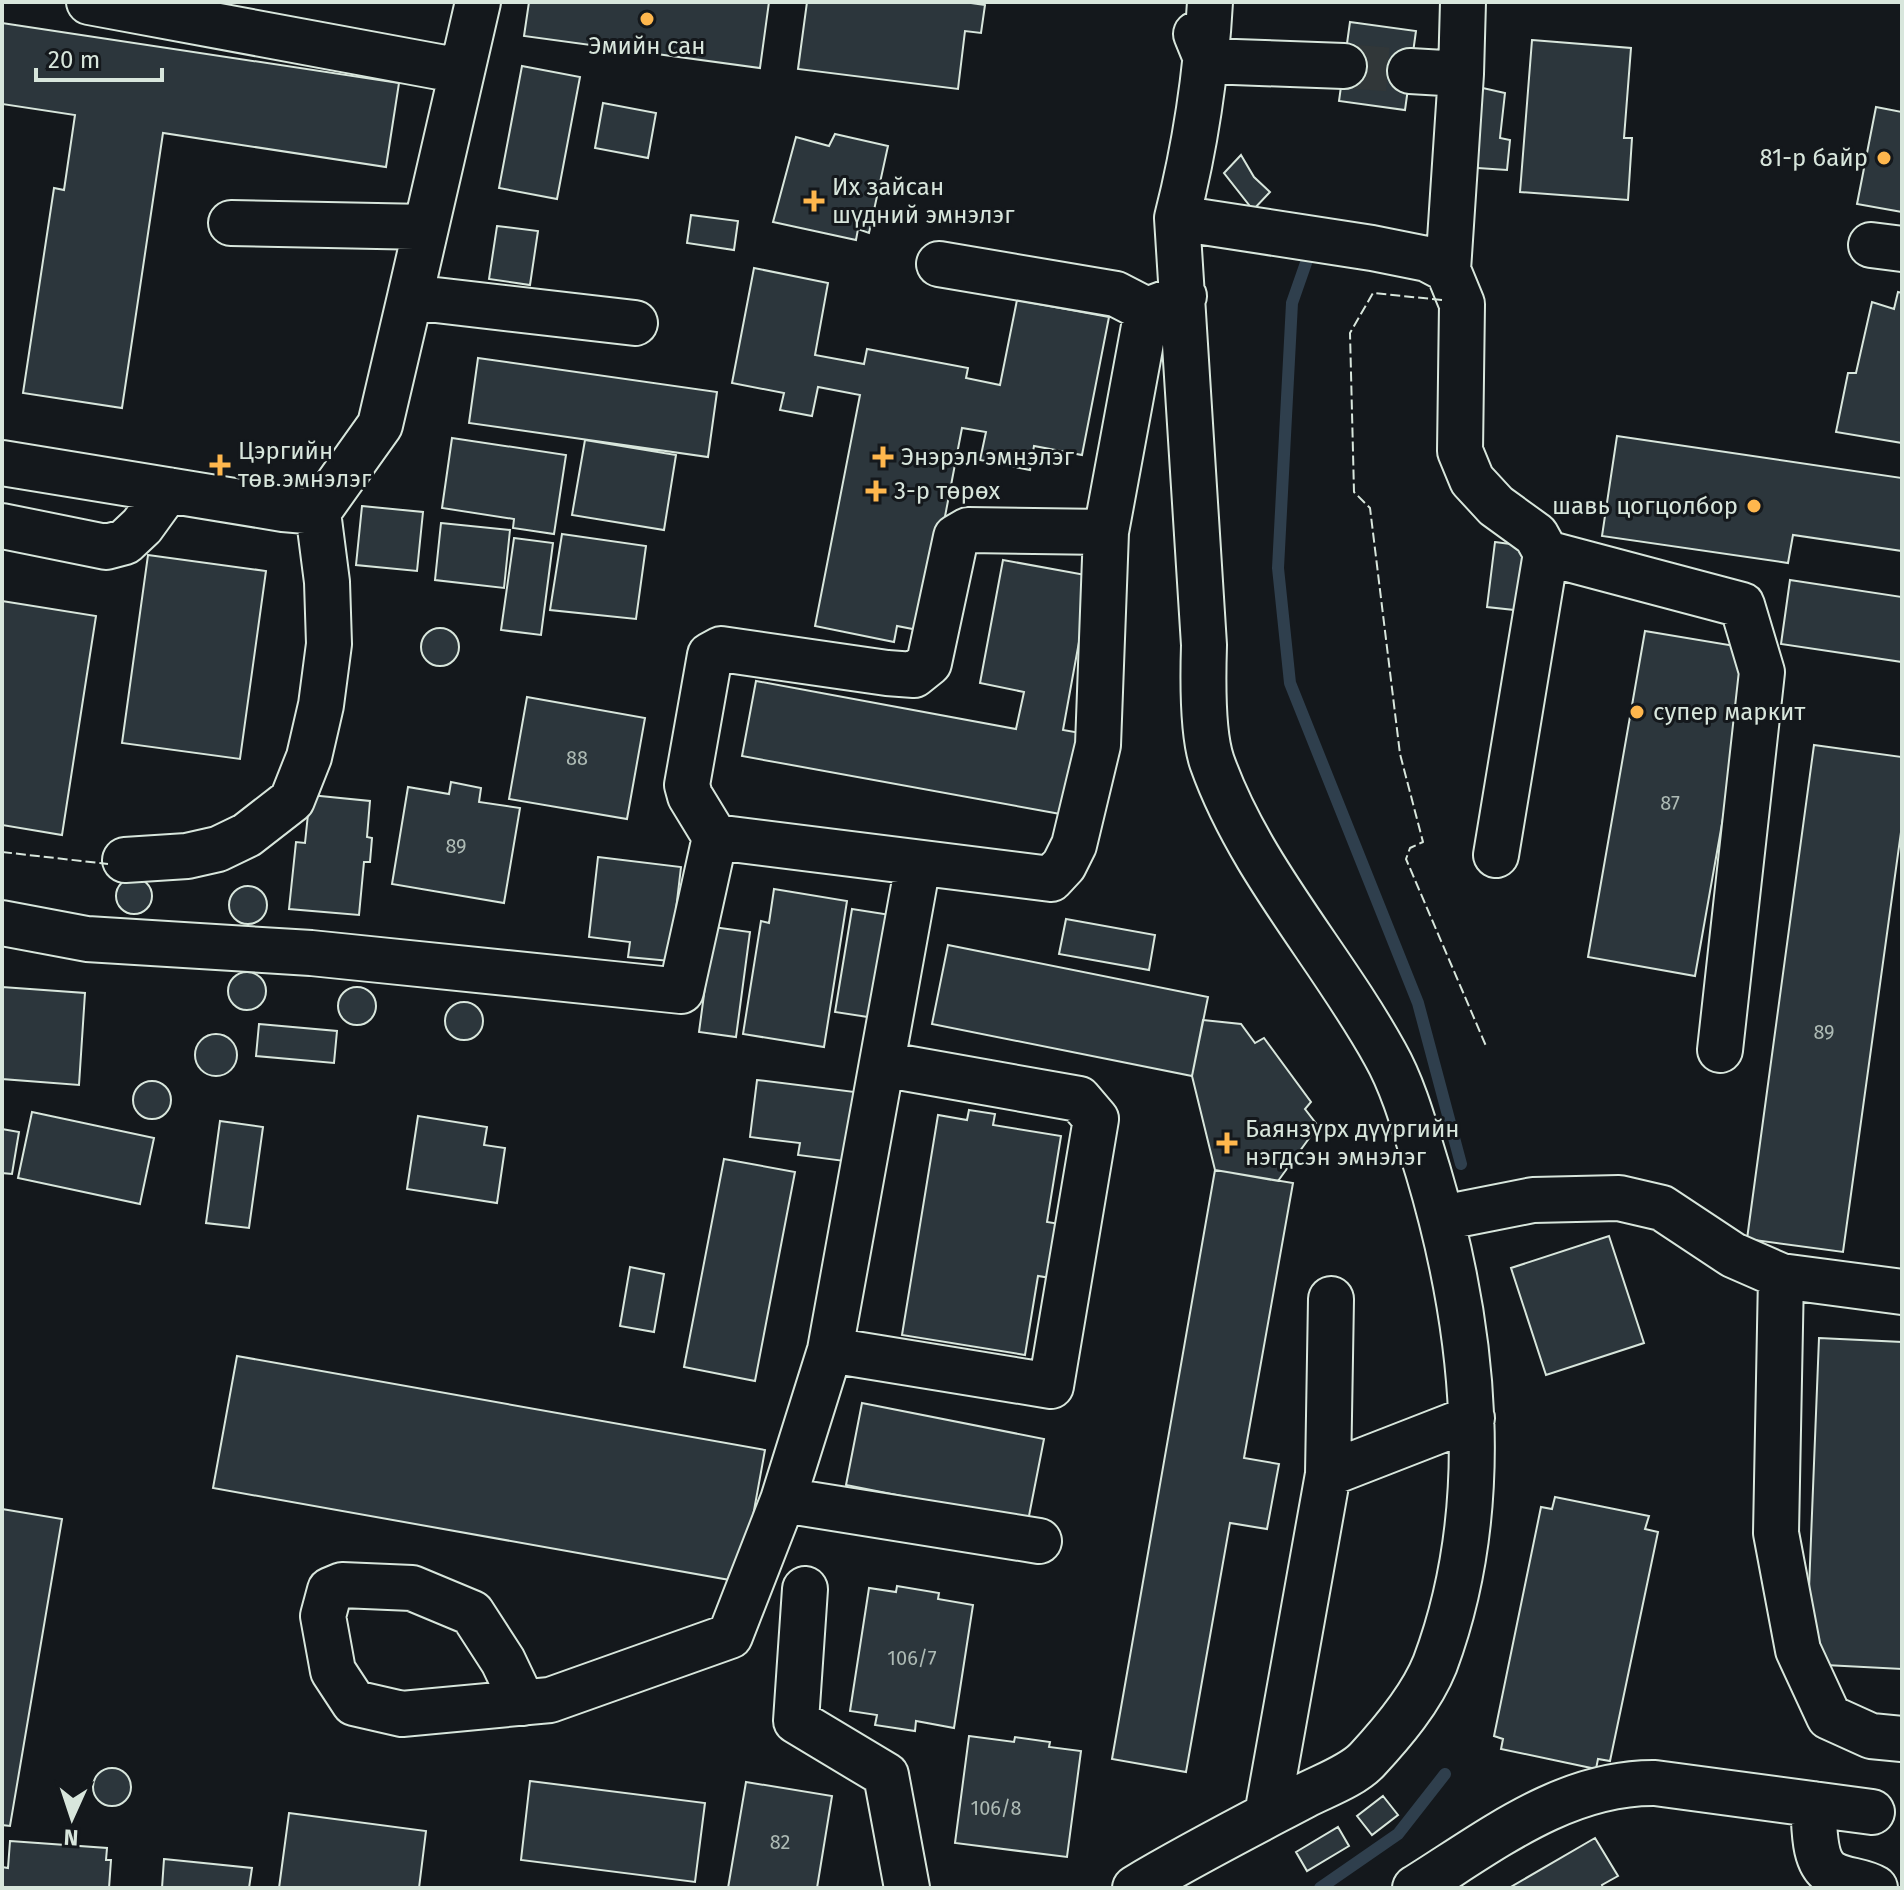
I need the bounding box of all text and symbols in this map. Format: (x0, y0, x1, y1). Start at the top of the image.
marker: Эмийн сан (638, 10, 656, 28)
scale bar (36, 32, 162, 82)
place label: Эмийн сан (589, 32, 705, 60)
text: 20 m (48, 46, 100, 74)
place label: 81-р байр (1759, 144, 1868, 172)
marker: 81-р байр (1875, 149, 1893, 167)
place label: Их зайсан шүдний эмнэлэг (832, 173, 1015, 229)
marker: Их зайсан шүдний эмнэлэг (803, 190, 825, 212)
place label: Цэргийн төв эмнэлэг (238, 437, 372, 493)
place label: Энэрэл эмнэлэг (901, 443, 1075, 471)
marker: Энэрэл эмнэлэг (872, 446, 894, 468)
marker: Цэргийн төв эмнэлэг (209, 454, 231, 476)
place label: 3-р төрөх (894, 477, 1001, 505)
marker: 3-р төрөх (865, 480, 887, 502)
place label: шавь цогцолбор (1552, 492, 1738, 520)
marker: шавь цогцолбор (1745, 497, 1763, 515)
place label: супер маркит (1653, 698, 1805, 726)
marker: супер маркит (1628, 703, 1646, 721)
house number: 88 (566, 746, 588, 770)
house number: 87 (1660, 791, 1680, 815)
house number: 89 (445, 834, 467, 858)
house number: 89 (1813, 1020, 1835, 1044)
place label: Баянзүрх дүүргийн нэгдсэн эмнэлэг (1245, 1115, 1460, 1171)
marker: Баянзүрх дүүргийн нэгдсэн эмнэлэг (1216, 1132, 1238, 1154)
house number: 106/7 (887, 1646, 937, 1670)
north arrow (32, 1778, 112, 1858)
house number: 106/8 (971, 1796, 1022, 1820)
text: N (63, 1824, 79, 1851)
house number: 82 (770, 1830, 790, 1854)

